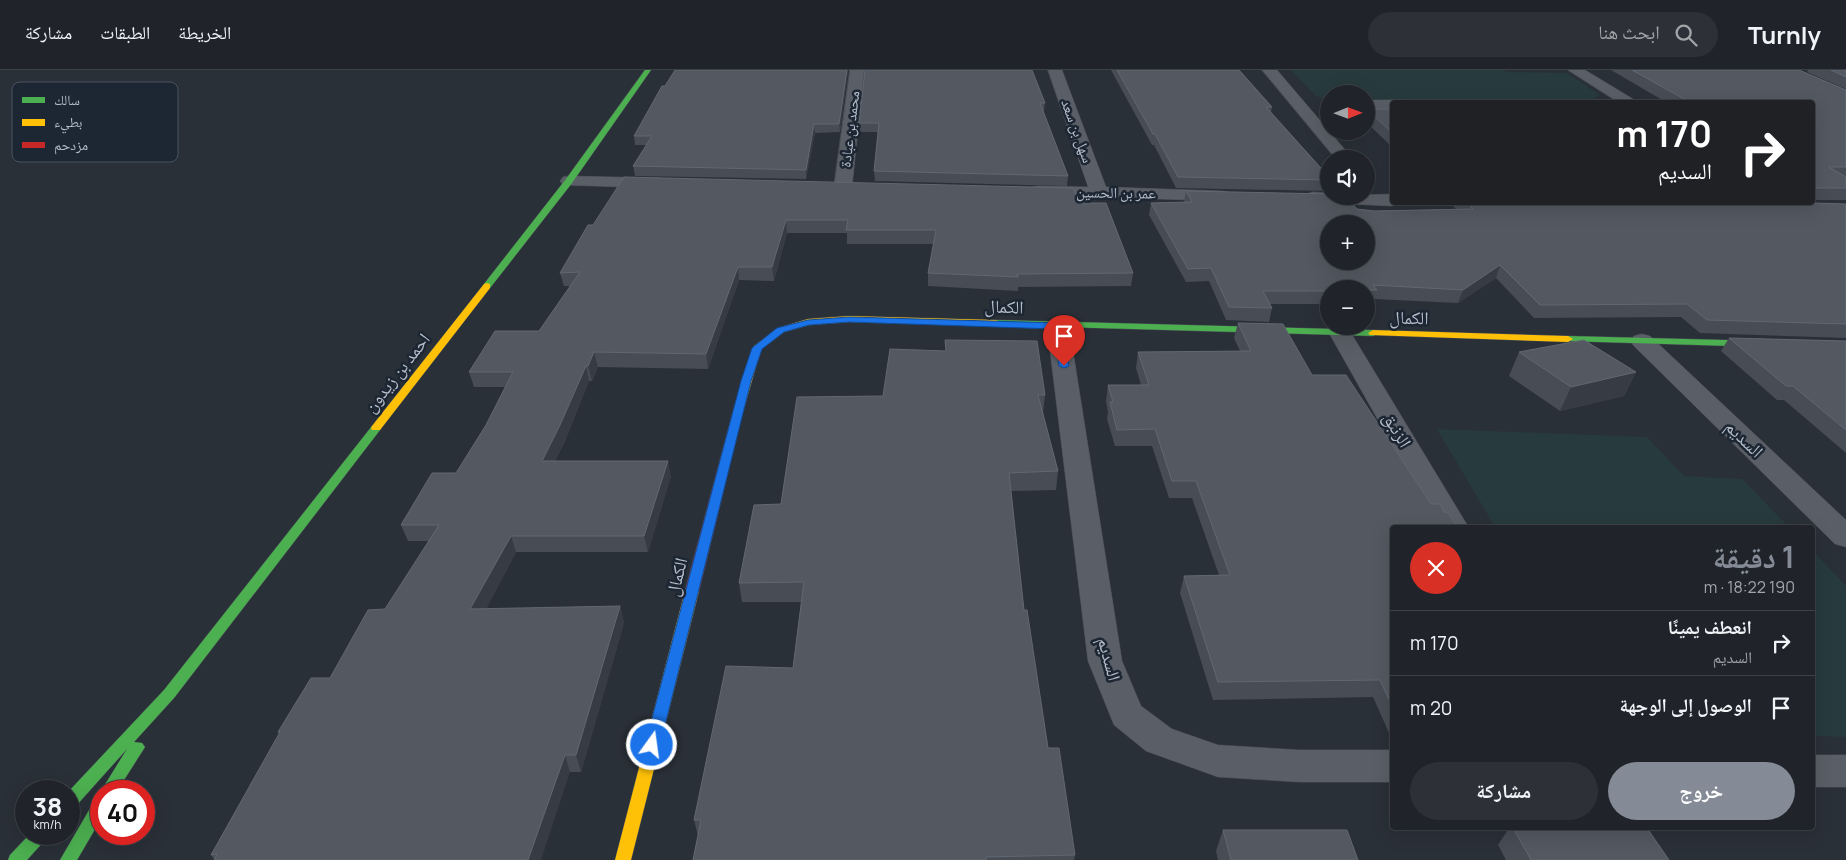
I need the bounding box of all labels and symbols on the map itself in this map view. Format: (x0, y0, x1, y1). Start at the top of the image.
legend (12, 82, 178, 162)
north arrow (1320, 85, 1375, 140)
street label: محمد بن عبادة (834, 89, 865, 168)
text: سالك (54, 90, 80, 109)
street label: سهل بن سعد (1056, 96, 1099, 166)
text: بطيء (54, 112, 83, 134)
text: مزدحم (54, 135, 88, 155)
street label: عمر بن الحسين (1076, 181, 1156, 204)
street label: الكمال (984, 293, 1024, 319)
street label: الكمال (1389, 305, 1429, 329)
pin (1043, 315, 1085, 366)
street label: احمد بن زيدون (358, 328, 435, 417)
street label: الزنبق (1378, 407, 1418, 452)
street label: السديم (1720, 414, 1769, 463)
street label: الكمال (660, 555, 692, 599)
street label: السديم (1092, 634, 1127, 683)
position arrow (625, 718, 677, 770)
speed limit sign: 40 (90, 780, 155, 845)

